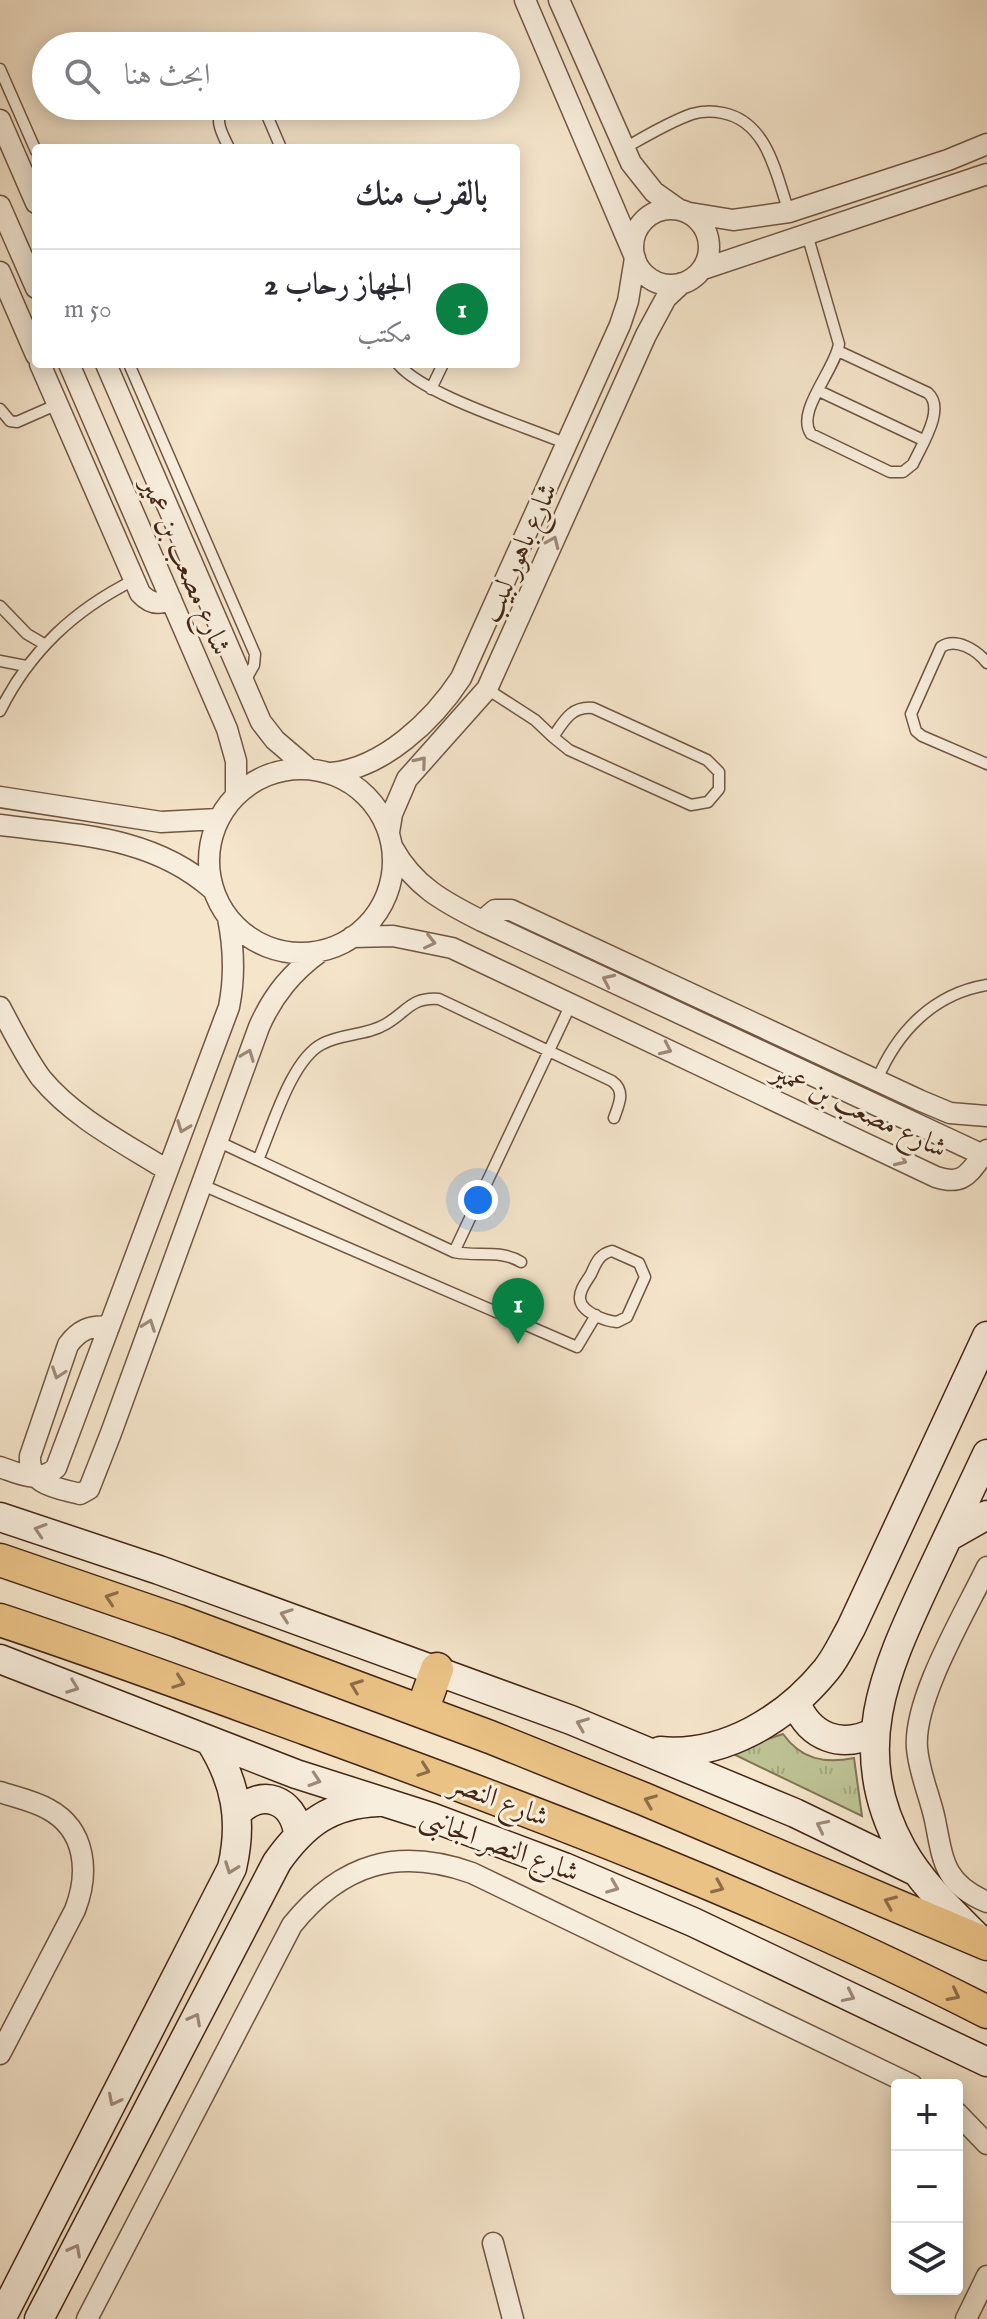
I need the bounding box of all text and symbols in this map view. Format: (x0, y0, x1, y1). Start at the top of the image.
search box (32, 32, 520, 120)
icon: search (60, 54, 104, 98)
text: ابحث هنا (124, 57, 211, 95)
text: بالقرب منك (355, 173, 488, 216)
text: الجهاز رحاب 2 (264, 267, 412, 305)
text: 50 m (64, 293, 112, 326)
text: 1 (457, 293, 467, 326)
text: مكتب (357, 318, 412, 351)
street label: شارع مصعب بن عمير (127, 470, 238, 662)
street label: شارع باهور لبيب (474, 478, 570, 630)
one-way arrow (543, 536, 559, 550)
one-way arrow (411, 757, 426, 772)
one-way arrow (422, 933, 436, 950)
one-way arrow (601, 974, 616, 990)
one-way arrow (658, 1039, 673, 1055)
one-way arrow (238, 1049, 255, 1063)
street label: شارع مصعب بن عمير (761, 1054, 952, 1171)
one-way arrow (176, 1120, 193, 1134)
one-way arrow (893, 1150, 908, 1166)
your location (458, 1180, 498, 1220)
pin: 1 (492, 1278, 544, 1344)
one-way arrow (139, 1319, 156, 1333)
one-way arrow (52, 1365, 68, 1379)
one-way arrow (34, 1524, 48, 1540)
one-way arrow (105, 1591, 119, 1607)
one-way arrow (280, 1609, 294, 1625)
one-way arrow (172, 1672, 186, 1689)
one-way arrow (65, 1677, 79, 1694)
one-way arrow (350, 1679, 364, 1696)
one-way arrow (576, 1718, 590, 1734)
one-way arrow (416, 1760, 430, 1777)
street label: شارع النصر (441, 1766, 553, 1840)
one-way arrow (308, 1771, 322, 1787)
one-way arrow (644, 1795, 658, 1811)
street label: شارع النصر الجانبى (413, 1801, 584, 1895)
one-way arrow (815, 1820, 830, 1836)
one-way arrow (224, 1860, 241, 1874)
one-way arrow (605, 1877, 619, 1894)
one-way arrow (710, 1877, 724, 1893)
one-way arrow (884, 1896, 898, 1912)
one-way arrow (840, 1986, 855, 2002)
one-way arrow (945, 1986, 960, 2001)
one-way arrow (185, 2013, 200, 2028)
map controls (891, 2079, 963, 2295)
button: + (891, 2079, 963, 2151)
one-way arrow (108, 2091, 123, 2106)
button: − (891, 2151, 963, 2223)
button: layers (891, 2223, 963, 2295)
one-way arrow (65, 2243, 80, 2258)

